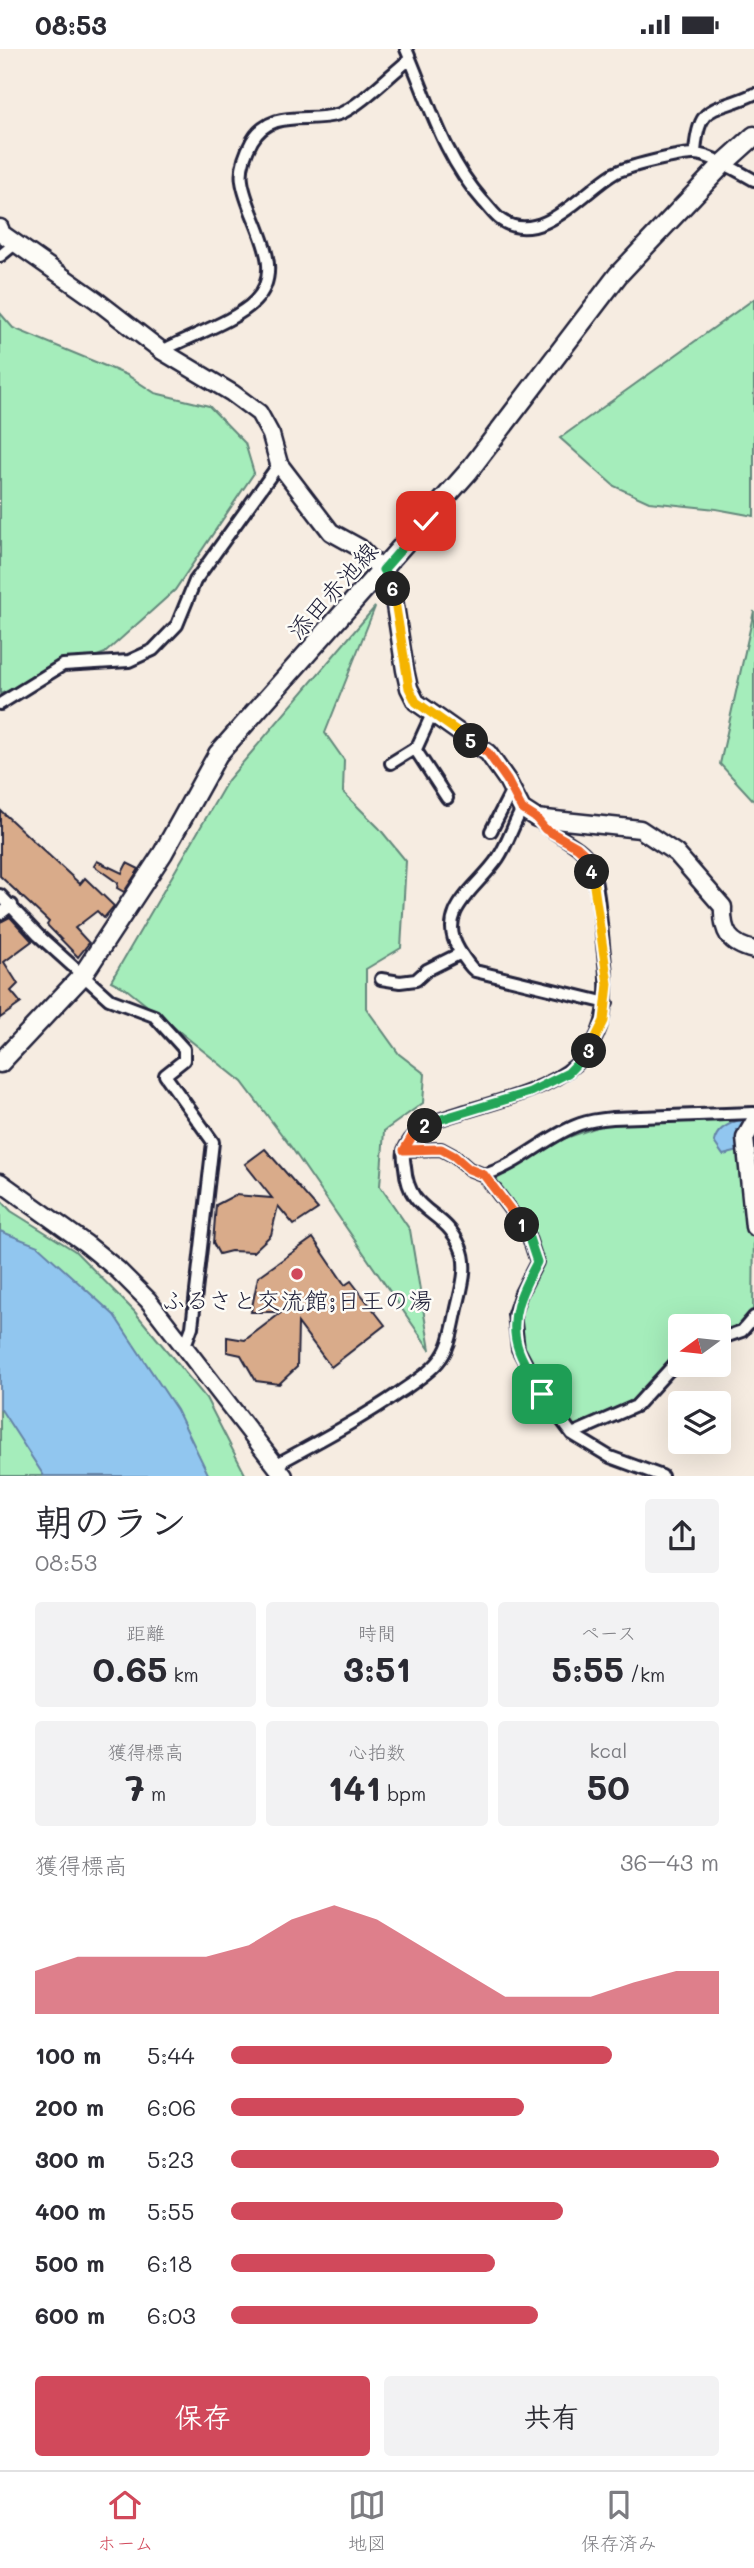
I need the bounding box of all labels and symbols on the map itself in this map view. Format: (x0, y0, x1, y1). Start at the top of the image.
pin (396, 491, 456, 551)
street label: 添田赤池線 (280, 535, 384, 645)
pin: 6 (376, 571, 410, 607)
pin: 5 (454, 723, 489, 759)
pin: 4 (574, 855, 610, 889)
pin: 3 (572, 1033, 606, 1069)
pin: 2 (408, 1109, 442, 1143)
pin: 1 (504, 1207, 540, 1243)
marker: ふるさと交流館;日王の湯 (289, 1266, 305, 1282)
place label: ふるさと交流館;日王の湯 (162, 1284, 432, 1315)
north arrow (668, 1314, 732, 1377)
pin (512, 1364, 572, 1424)

